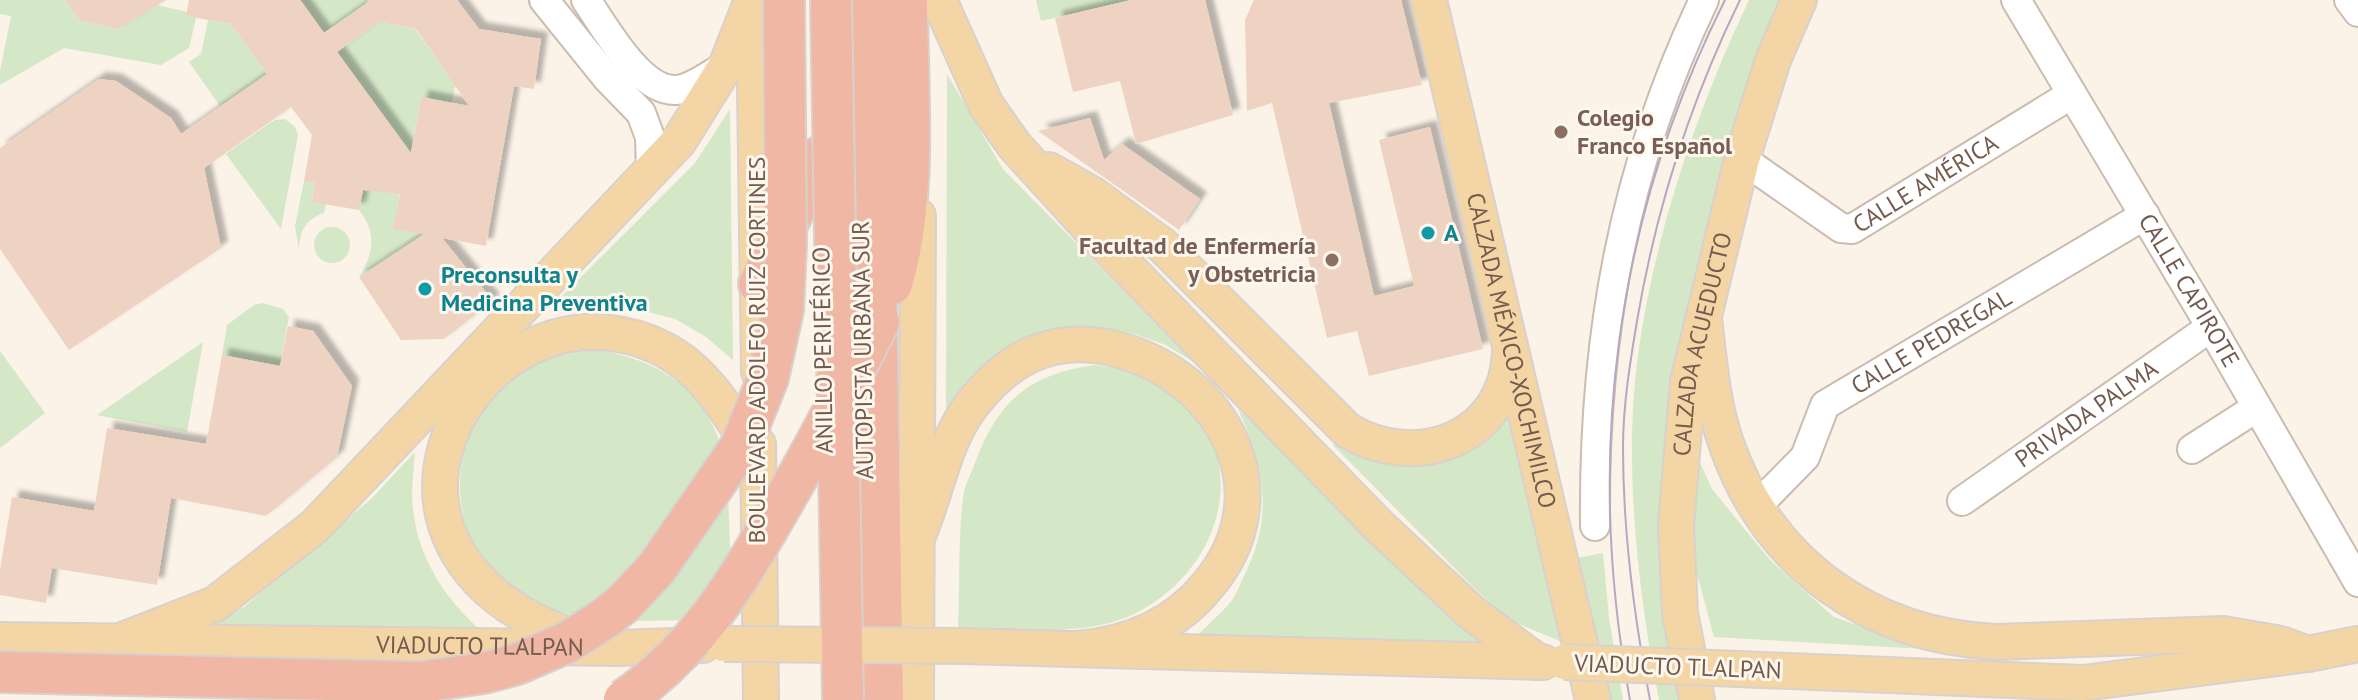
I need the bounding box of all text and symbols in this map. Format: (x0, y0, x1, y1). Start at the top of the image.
place label: Colegio Franco Español (1577, 102, 1733, 161)
marker: Colegio Franco Español (1552, 123, 1570, 141)
street label: CALLE AMÉRICA (1847, 127, 2004, 240)
street label: BOULEVARD ADOLFO RUIZ CORTINES (741, 156, 772, 544)
street label: CALZADA MÉXICO-XOCHIMILCO (1460, 190, 1564, 511)
street label: CALLE CAPIROTE (2132, 208, 2247, 373)
place label: A (1444, 217, 1459, 248)
street label: AUTOPISTA URBANA SUR (845, 220, 880, 480)
marker: A (1419, 224, 1437, 242)
street label: CALZADA ACUEDUCTO (1666, 229, 1739, 457)
place label: Facultad de Enfermería y Obstetricia (1079, 230, 1316, 289)
street label: ANILLO PERIFÉRICO (805, 246, 840, 454)
marker: Facultad de Enfermería y Obstetricia (1323, 251, 1341, 269)
place label: Preconsulta y Medicina Preventiva (441, 259, 648, 318)
marker: Preconsulta y Medicina Preventiva (416, 280, 434, 298)
street label: CALLE PEDREGAL (1845, 282, 2017, 401)
street label: PRIVADA PALMA (2009, 353, 2164, 474)
street label: VIADUCTO TLALPAN (375, 629, 584, 663)
street label: VIADUCTO TLALPAN (1573, 647, 1782, 686)

